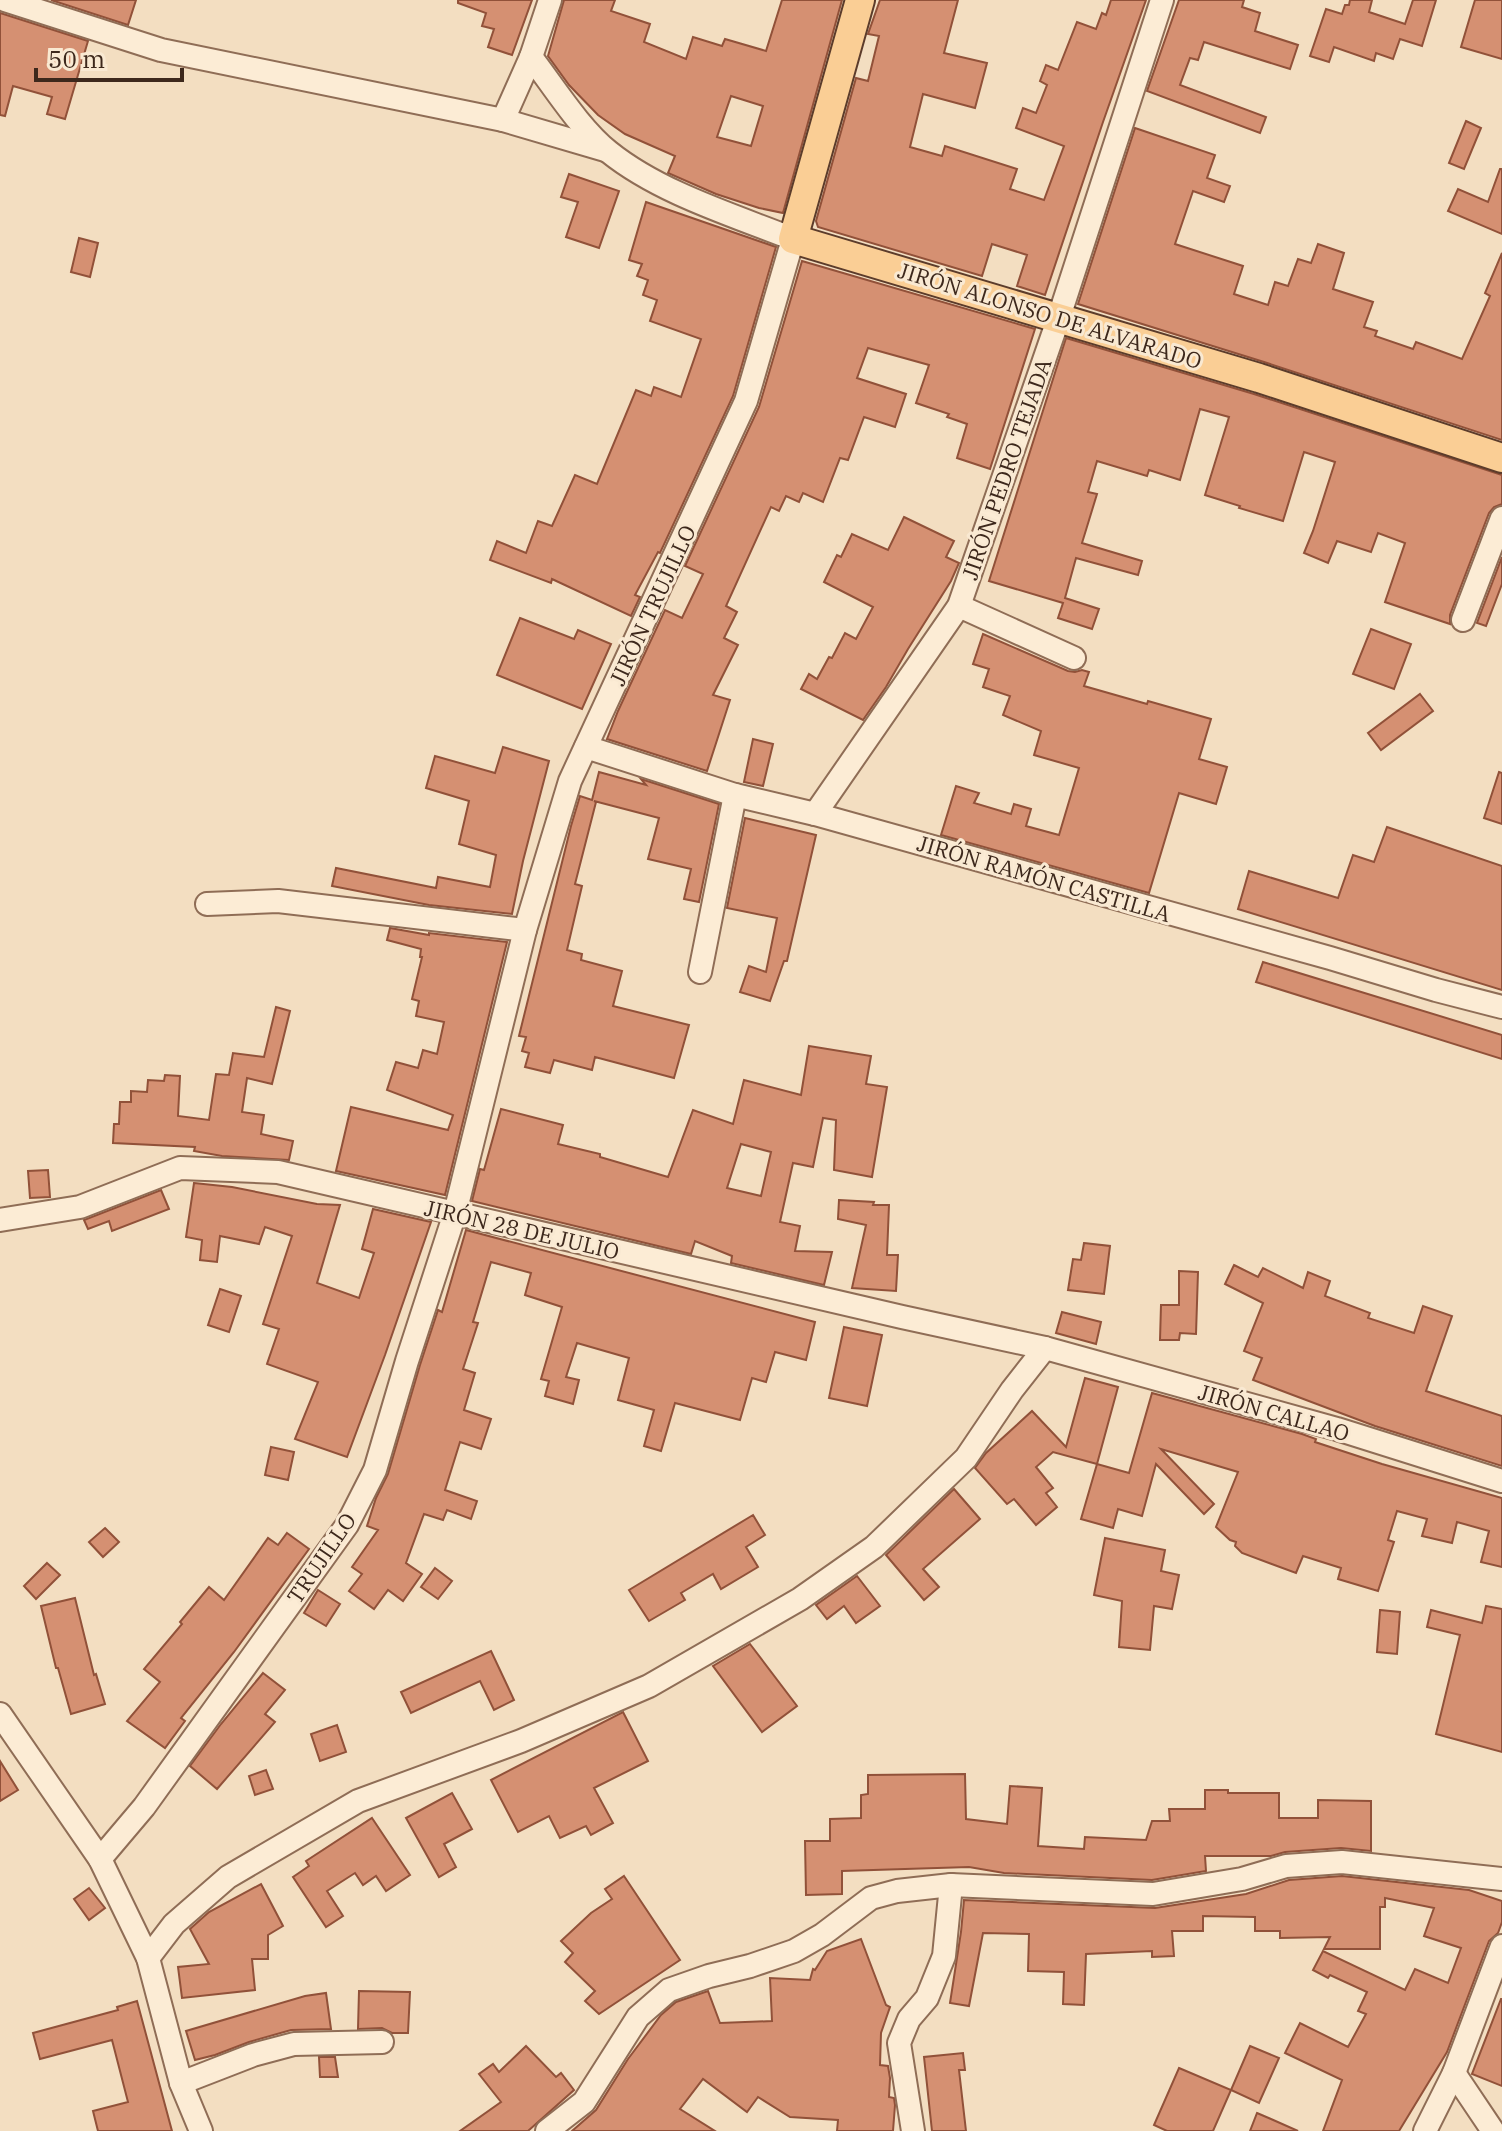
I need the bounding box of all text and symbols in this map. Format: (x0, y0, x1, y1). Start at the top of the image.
scale bar (36, 32, 182, 82)
text: 50 m (48, 43, 105, 75)
street label: JIRÓN ALONSO DE ALVARADO (895, 255, 1205, 375)
street label: JIRÓN PEDRO TEJADA (955, 355, 1057, 583)
street label: JIRÓN TRUJILLO (602, 520, 702, 690)
street label: JIRÓN RAMÓN CASTILLA (914, 828, 1174, 928)
street label: JIRÓN 28 DE JULIO (422, 1192, 622, 1266)
street label: JIRÓN CALLAO (1195, 1377, 1353, 1447)
street label: TRUJILLO (280, 1507, 362, 1609)

